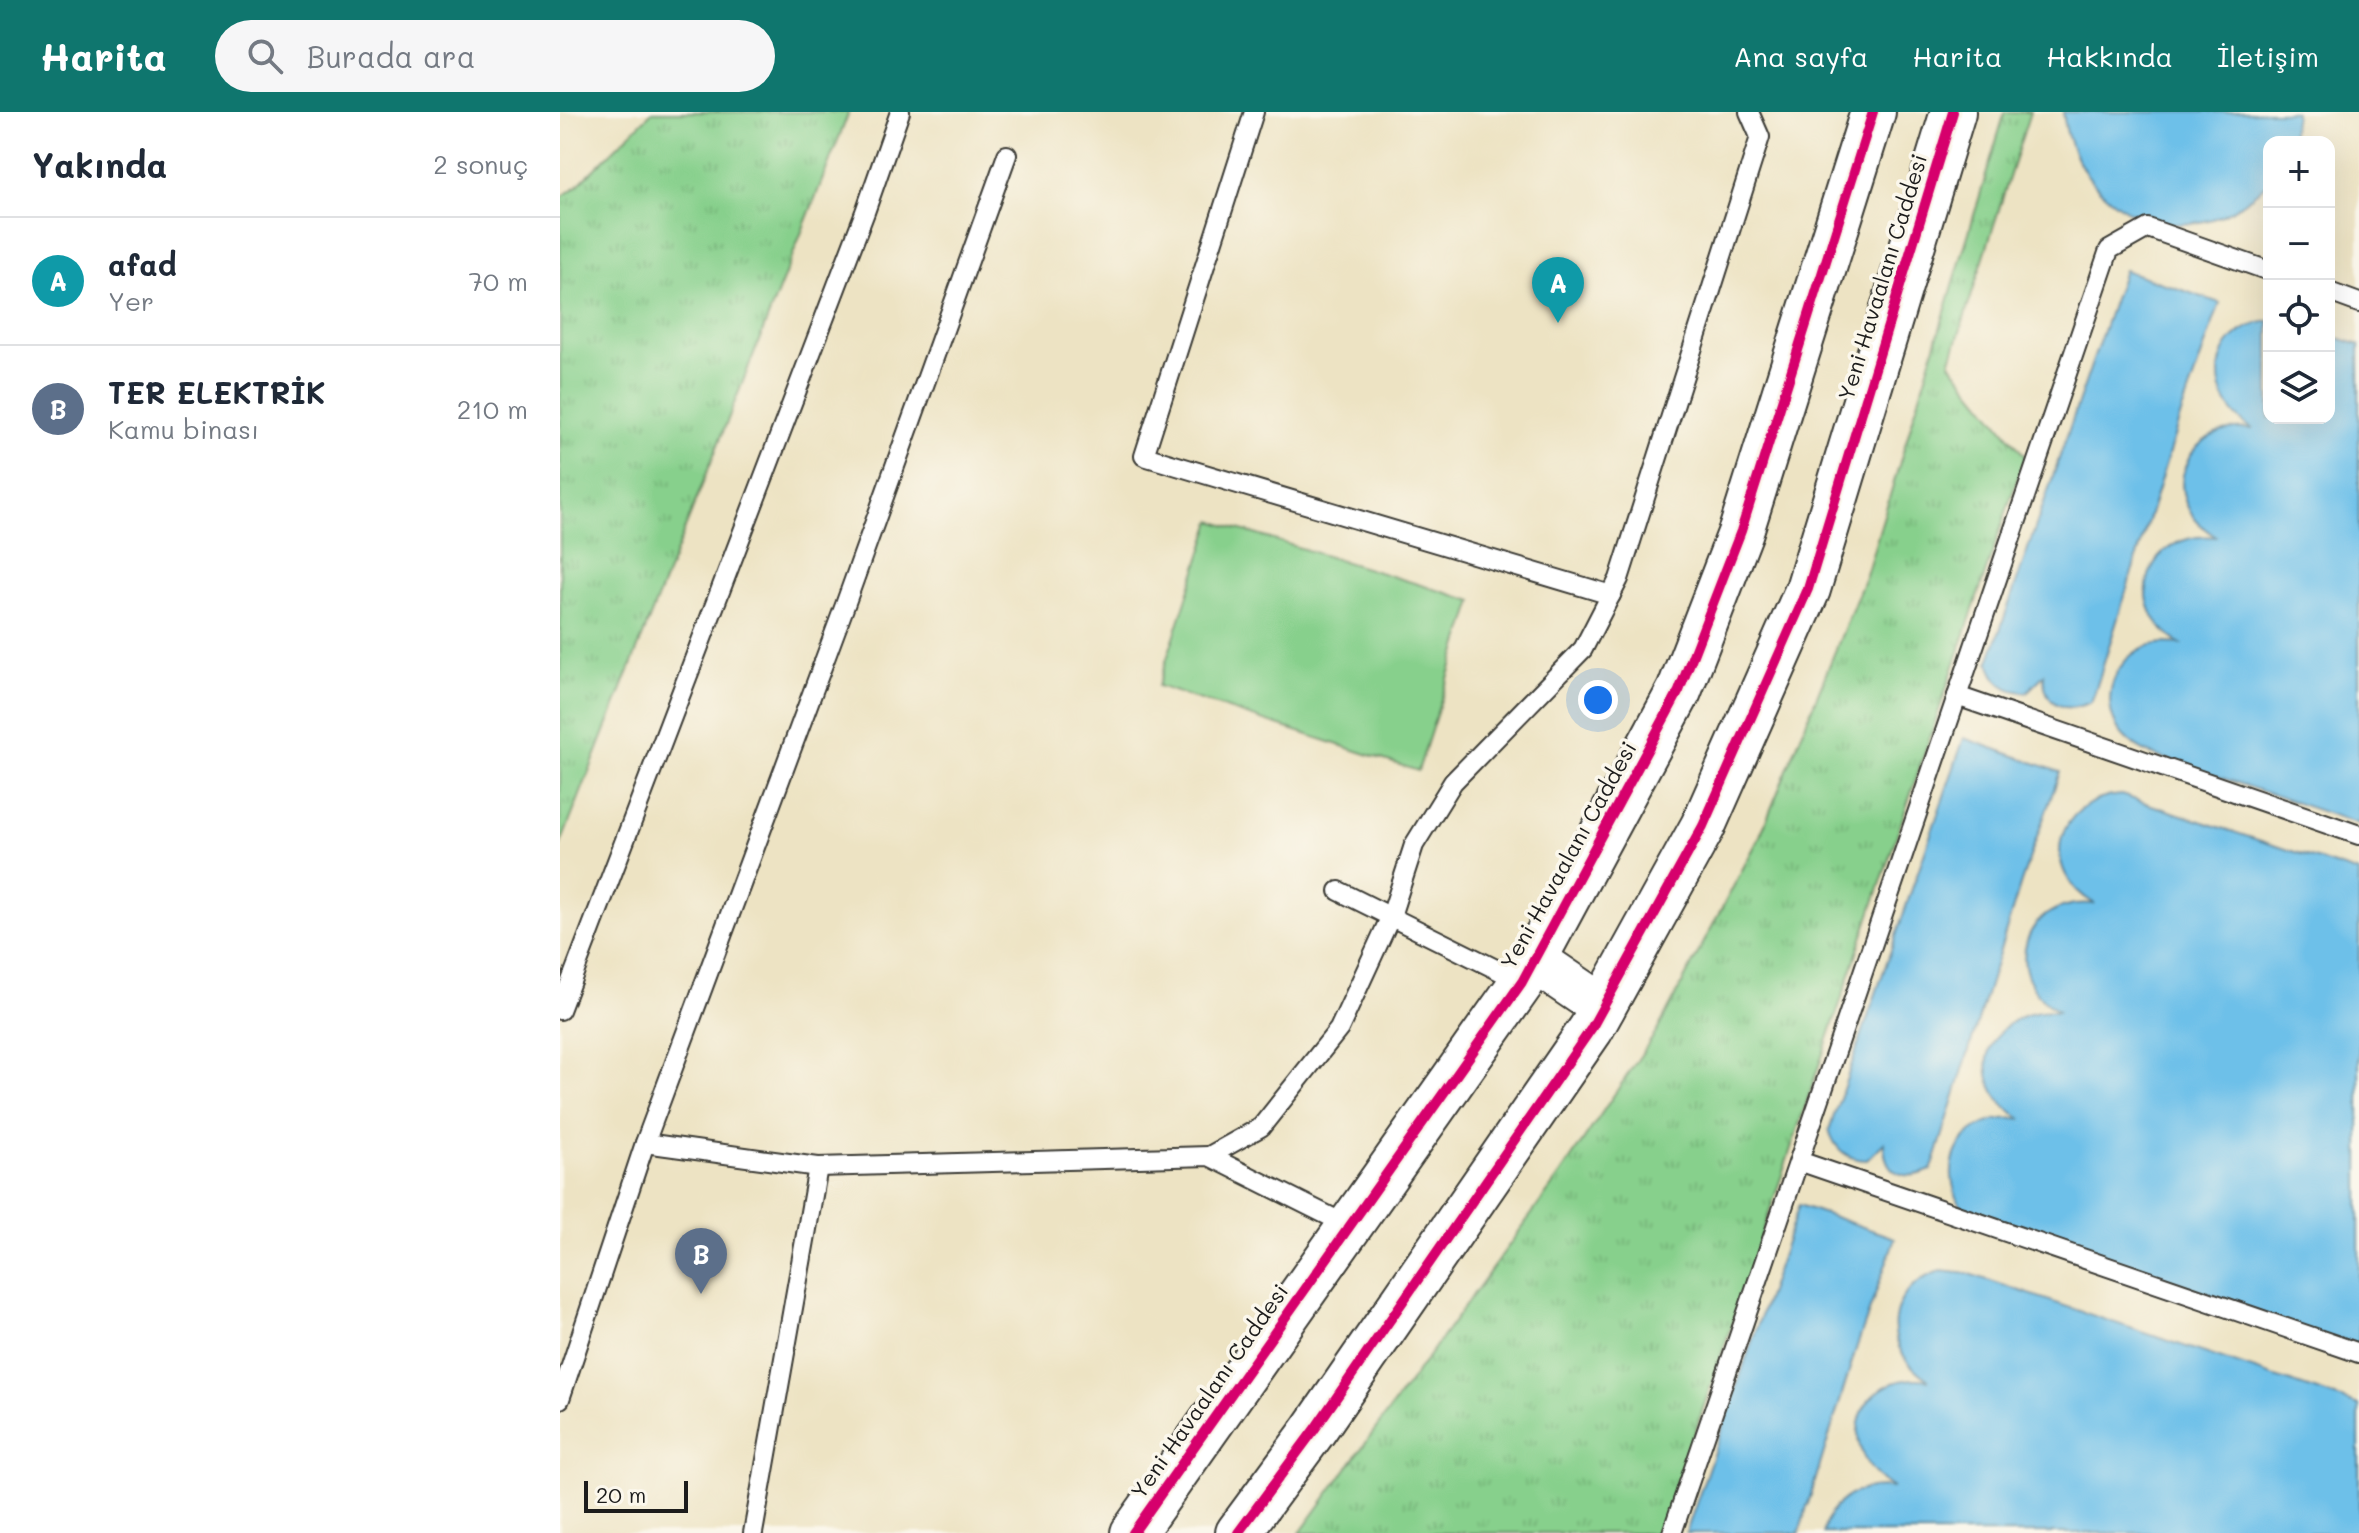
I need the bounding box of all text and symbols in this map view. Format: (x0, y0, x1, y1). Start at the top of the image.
search box (215, 20, 775, 92)
text: Harita (40, 31, 167, 81)
icon: search (243, 34, 287, 78)
text: Burada ara (307, 36, 475, 76)
text: Ana sayfa (1733, 38, 1869, 74)
text: Harita (1913, 38, 2002, 74)
text: Hakkında (2046, 38, 2173, 74)
text: İletişim (2217, 38, 2319, 74)
map controls (2263, 136, 2335, 424)
button: + (2263, 136, 2335, 208)
text: Yakında (32, 142, 167, 187)
text: 2 sonuç (433, 147, 528, 181)
street label: Yeni Havaalanı Caddesi (1831, 150, 1933, 404)
button: − (2263, 208, 2335, 280)
text: afad (108, 244, 177, 284)
pin: A (1532, 257, 1584, 323)
text: A (49, 264, 67, 298)
text: 70 m (468, 264, 528, 298)
button: locate (2263, 280, 2335, 352)
text: Yer (108, 284, 154, 318)
button: layers (2263, 352, 2335, 424)
text: TER ELEKTRİK (108, 372, 326, 412)
text: B (49, 392, 67, 426)
text: 210 m (457, 392, 528, 426)
text: Kamu binası (108, 412, 259, 446)
your location (1578, 680, 1618, 720)
street label: Yeni Havaalanı Caddesi (1493, 736, 1643, 974)
pin: B (675, 1228, 727, 1294)
street label: Yeni Havaalanı Caddesi (1124, 1278, 1294, 1504)
scale bar (584, 1477, 688, 1513)
text: 20 m (596, 1480, 646, 1509)

